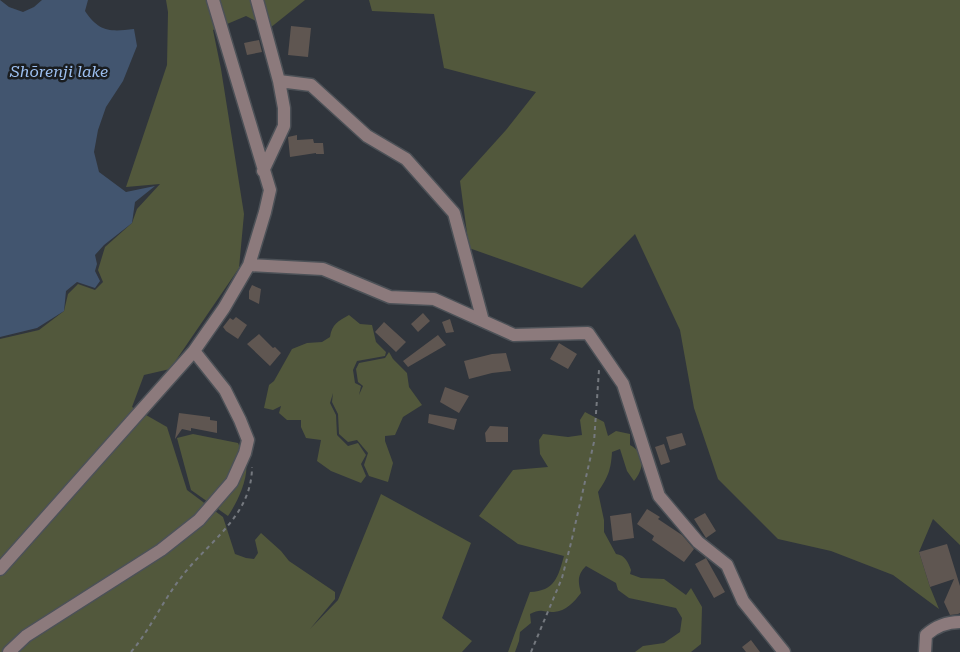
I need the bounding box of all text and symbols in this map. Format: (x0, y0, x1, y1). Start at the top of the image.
water label: Shōrenji lake (9, 62, 108, 81)

